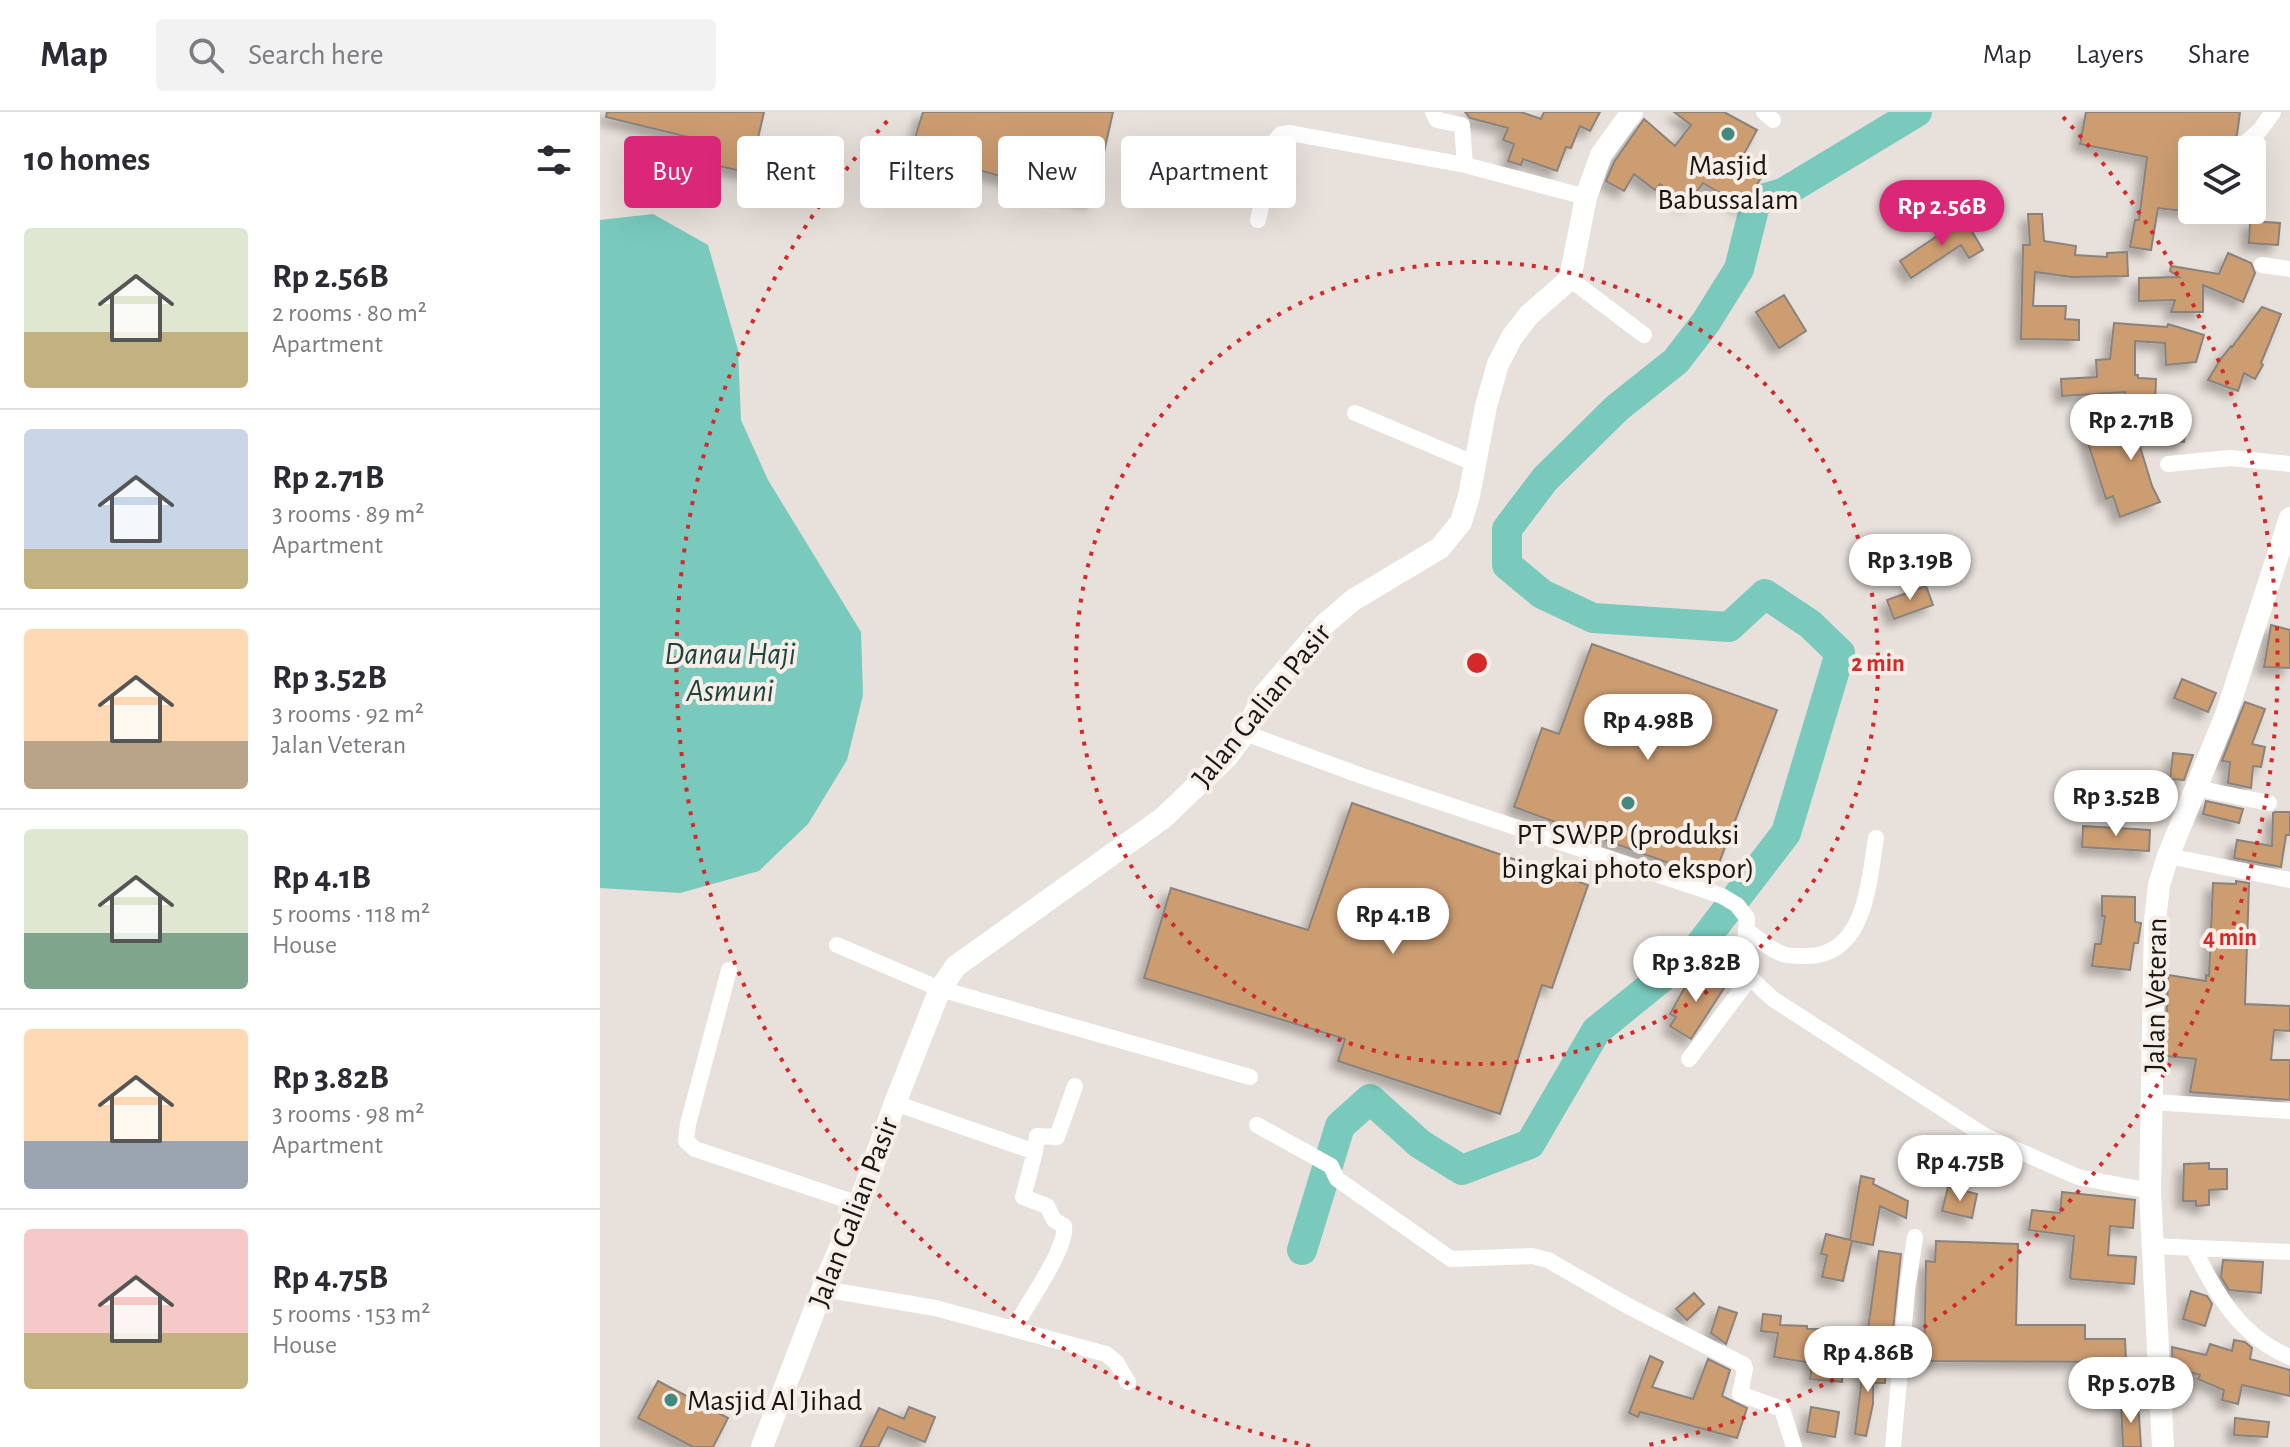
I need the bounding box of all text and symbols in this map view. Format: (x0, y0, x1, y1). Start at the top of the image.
search box (156, 19, 716, 91)
icon: search (184, 33, 228, 77)
text: Map (40, 36, 108, 74)
text: Search here (248, 40, 384, 70)
text: Map (1983, 41, 2032, 69)
text: Layers (2076, 41, 2144, 69)
text: Share (2188, 41, 2250, 69)
marker: Masjid Babussalam (1719, 125, 1737, 143)
chip: Buy (624, 136, 721, 208)
chip: Rent (737, 136, 844, 208)
chip: Filters (860, 136, 982, 208)
chip: New (998, 136, 1105, 208)
chip: Apartment (1121, 136, 1296, 208)
map controls (2178, 136, 2266, 224)
button: layers (2178, 136, 2266, 224)
icon: filters (532, 138, 576, 182)
text: 10 homes (24, 143, 150, 177)
place label: Masjid Babussalam (1657, 151, 1799, 215)
pin: Rp 2.56B (1859, 180, 2025, 248)
text: Rp 2.56B (1897, 193, 1987, 219)
icon: home (88, 260, 184, 356)
text: Rp 2.56B (272, 260, 389, 294)
text: 2 rooms · 80 m² (272, 300, 427, 326)
text: Apartment (272, 331, 383, 357)
pin: Rp 2.71B (2048, 394, 2214, 462)
text: Rp 2.71B (2088, 407, 2174, 433)
icon: home (88, 461, 184, 557)
text: Rp 2.71B (272, 461, 385, 495)
text: 3 rooms · 89 m² (272, 501, 424, 527)
text: Apartment (272, 532, 383, 558)
pin: Rp 3.19B (1827, 534, 1993, 602)
text: Rp 3.19B (1867, 547, 1953, 573)
street label: Jalan Galian Pasir (1187, 618, 1337, 793)
water label: Danau Haji Asmuni (664, 638, 796, 707)
centre of rings (1463, 649, 1491, 677)
text: 2 min (1851, 652, 1905, 676)
icon: home (88, 661, 184, 757)
text: Rp 3.52B (272, 661, 387, 695)
pin: Rp 4.98B (1565, 694, 1731, 762)
text: 3 rooms · 92 m² (272, 701, 424, 727)
text: Rp 4.98B (1602, 707, 1694, 733)
text: Jalan Veteran (272, 732, 406, 758)
pin: Rp 3.52B (2033, 770, 2199, 838)
text: Rp 3.52B (2072, 783, 2160, 809)
marker: PT SWPP (produksi bingkai photo ekspor) (1619, 794, 1637, 812)
place label: PT SWPP (produksi bingkai photo ekspor) (1501, 820, 1755, 884)
icon: home (88, 861, 184, 957)
text: Rp 4.1B (272, 861, 371, 895)
pin: Rp 4.1B (1319, 888, 1467, 956)
text: 5 rooms · 118 m² (272, 901, 430, 927)
text: Rp 4.1B (1355, 901, 1431, 927)
street label: Jalan Veteran (2140, 917, 2172, 1073)
text: 4 min (2203, 926, 2257, 950)
text: House (272, 932, 337, 958)
pin: Rp 3.82B (1613, 936, 1779, 1004)
text: Rp 3.82B (1651, 949, 1741, 975)
icon: home (88, 1061, 184, 1157)
text: Rp 3.82B (272, 1061, 389, 1095)
text: 3 rooms · 98 m² (272, 1101, 424, 1127)
street label: Jalan Galian Pasir (804, 1113, 904, 1312)
text: Apartment (272, 1132, 383, 1158)
pin: Rp 4.75B (1877, 1135, 2043, 1203)
text: Rp 4.75B (1916, 1148, 2004, 1174)
icon: home (88, 1261, 184, 1357)
text: Rp 4.75B (272, 1261, 388, 1295)
text: 5 rooms · 153 m² (272, 1301, 430, 1327)
pin: Rp 4.86B (1785, 1326, 1951, 1394)
text: House (272, 1332, 337, 1358)
text: Rp 4.86B (1822, 1339, 1914, 1365)
pin: Rp 5.07B (2048, 1357, 2214, 1425)
text: Rp 5.07B (2086, 1370, 2176, 1396)
place label: Masjid Al Jihad (687, 1386, 862, 1416)
marker: Masjid Al Jihad (662, 1391, 680, 1409)

